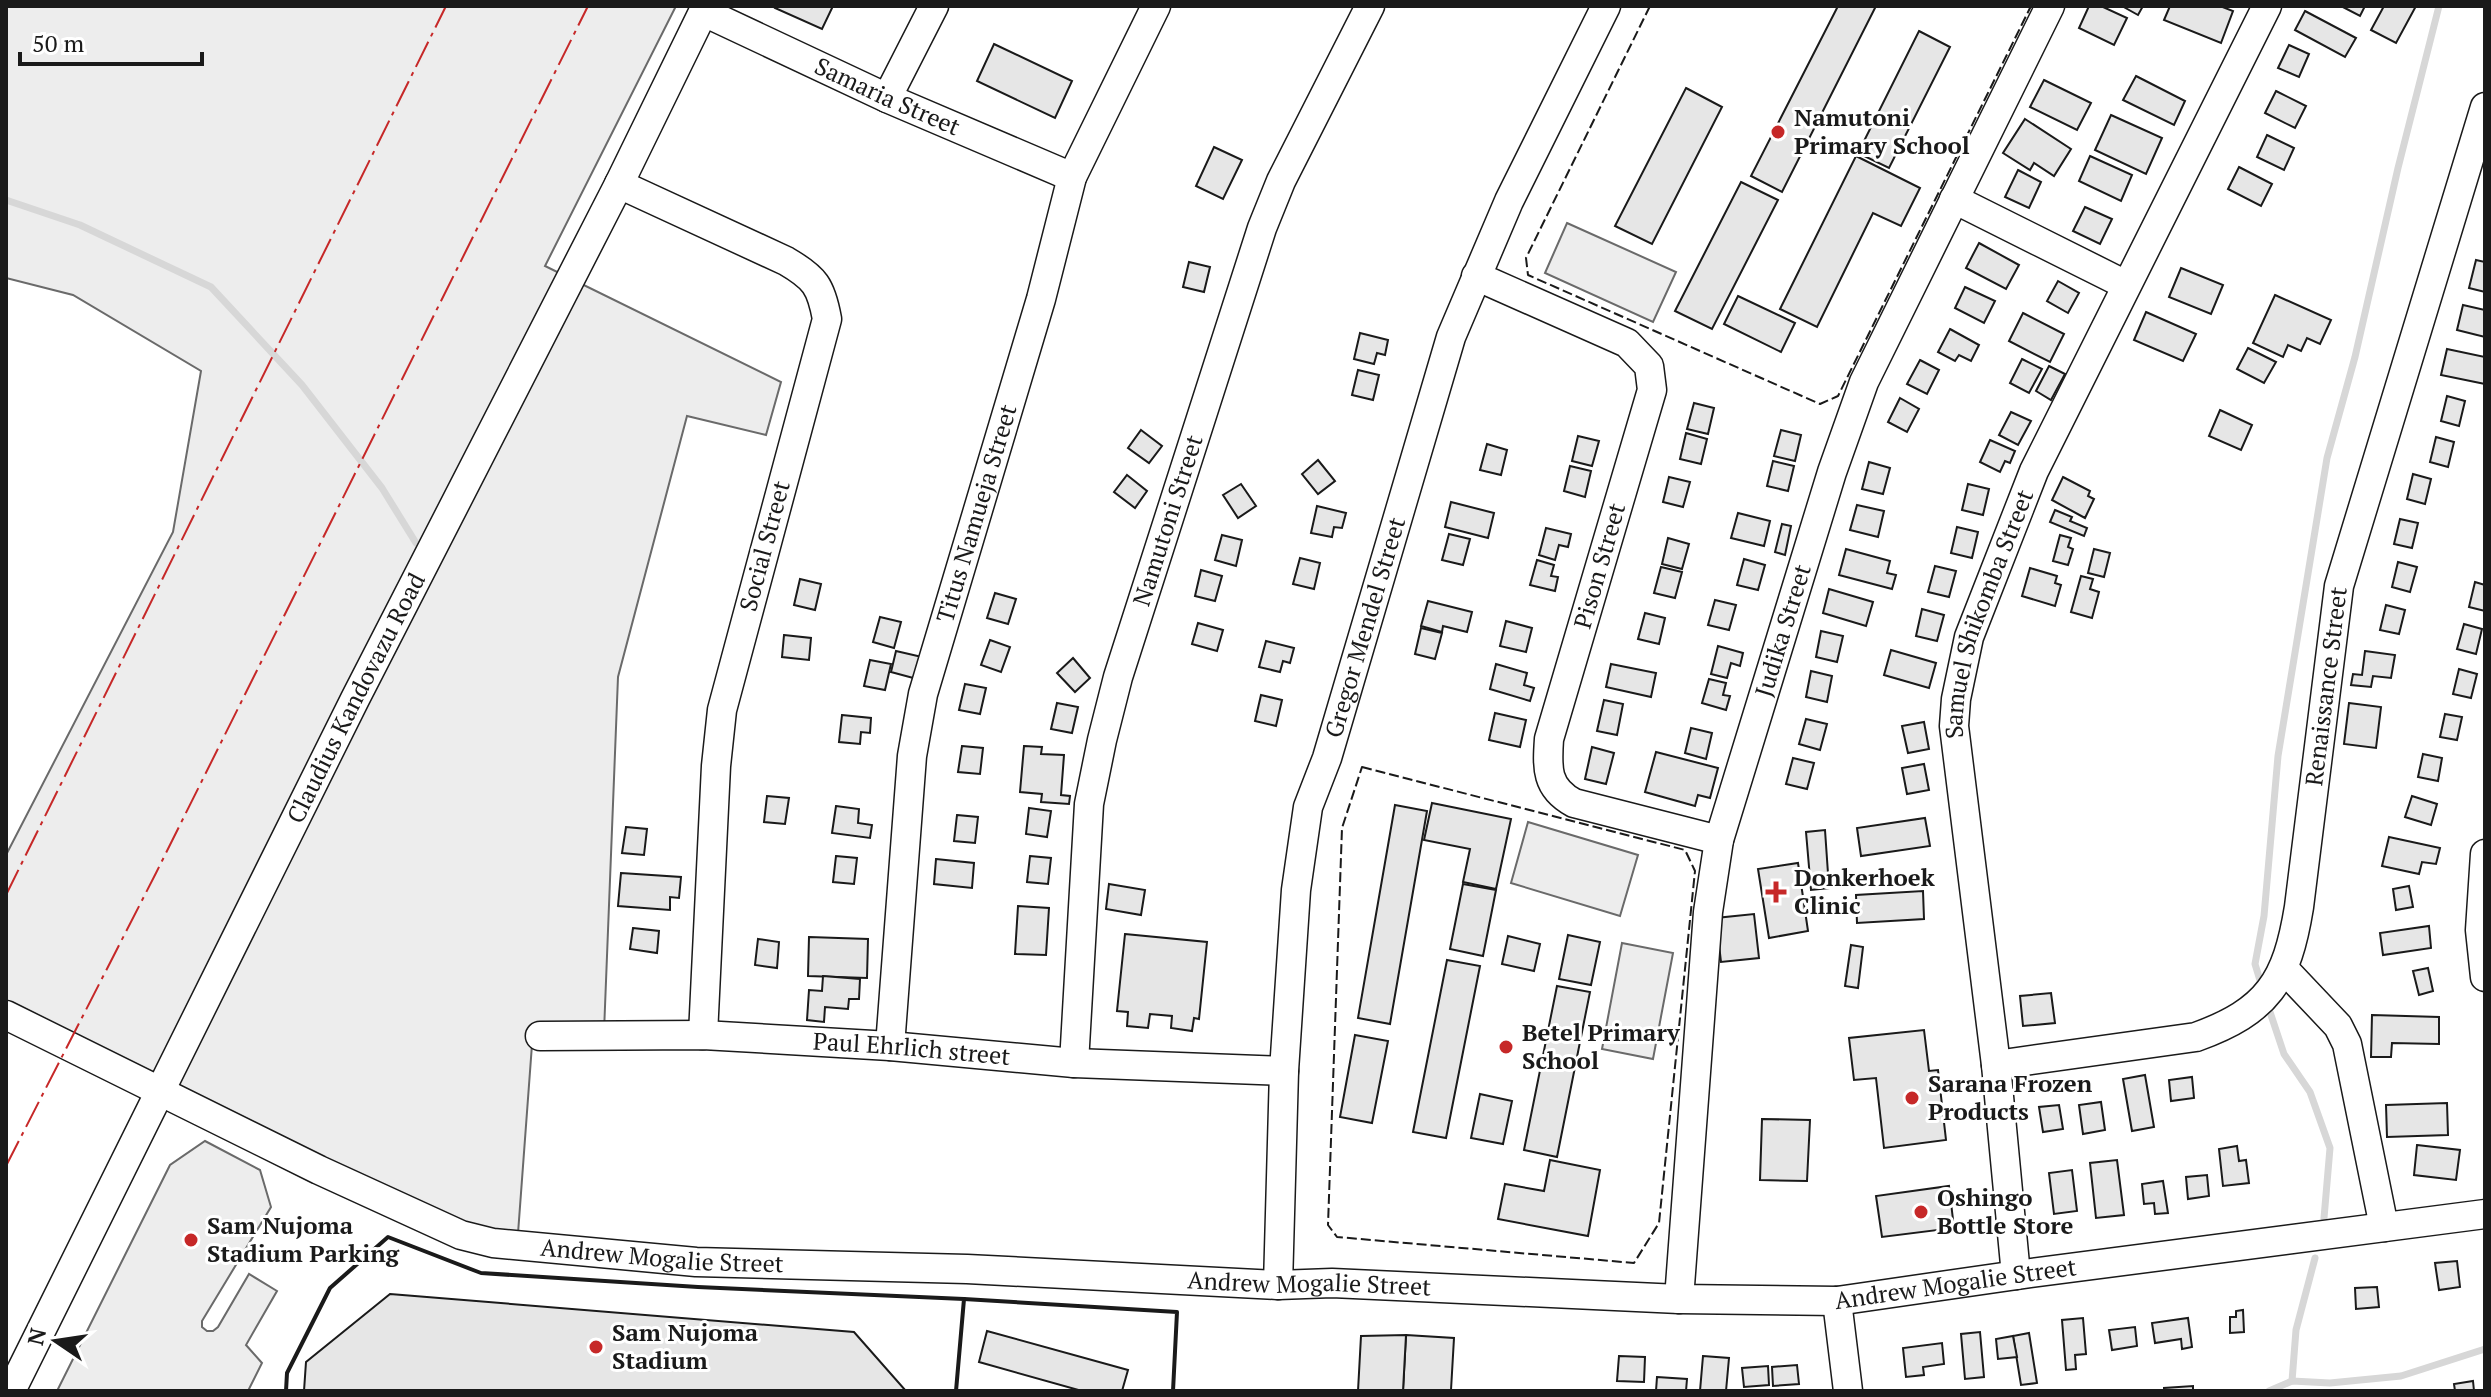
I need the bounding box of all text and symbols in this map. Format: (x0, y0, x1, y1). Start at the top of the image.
scale bar (20, 16, 202, 66)
text: 50 m (32, 27, 84, 59)
street label: Samaria Street (810, 49, 965, 142)
place label: Namutoni Primary School (1794, 101, 1970, 161)
marker: Namutoni Primary School (1769, 123, 1787, 141)
street label: Titus Namueja Street (928, 400, 1024, 626)
street label: Namutoni Street (1125, 431, 1210, 610)
street label: Social Street (731, 477, 797, 614)
street label: Samuel Shikomba Street (1937, 484, 2040, 741)
street label: Pison Street (1566, 499, 1632, 632)
street label: Gregor Mendel Street (1317, 513, 1412, 741)
street label: Judika Street (1747, 560, 1818, 700)
street label: Claudius Kandovazu Road (279, 567, 432, 828)
street label: Renaissance Street (2297, 585, 2354, 788)
place label: Donkerhoek Clinic (1794, 861, 1935, 921)
marker: Donkerhoek Clinic (1765, 881, 1787, 903)
place label: Betel Primary School (1522, 1016, 1681, 1076)
street label: Paul Ehrlich street (812, 1024, 1012, 1072)
marker: Betel Primary School (1497, 1038, 1515, 1056)
place label: Sarana Frozen Products (1928, 1067, 2093, 1127)
marker: Sarana Frozen Products (1903, 1089, 1921, 1107)
place label: Oshingo Bottle Store (1937, 1181, 2074, 1241)
marker: Oshingo Bottle Store (1912, 1203, 1930, 1221)
place label: Sam Nujoma Stadium Parking (207, 1209, 400, 1269)
marker: Sam Nujoma Stadium Parking (182, 1231, 200, 1249)
street label: Andrew Mogalie Street (539, 1231, 784, 1279)
street label: Andrew Mogalie Street (1832, 1250, 2078, 1316)
street label: Andrew Mogalie Street (1187, 1263, 1432, 1303)
north arrow (16, 1301, 96, 1381)
place label: Sam Nujoma Stadium (612, 1316, 759, 1376)
text: N (20, 1325, 52, 1348)
marker: Sam Nujoma Stadium (587, 1338, 605, 1356)

